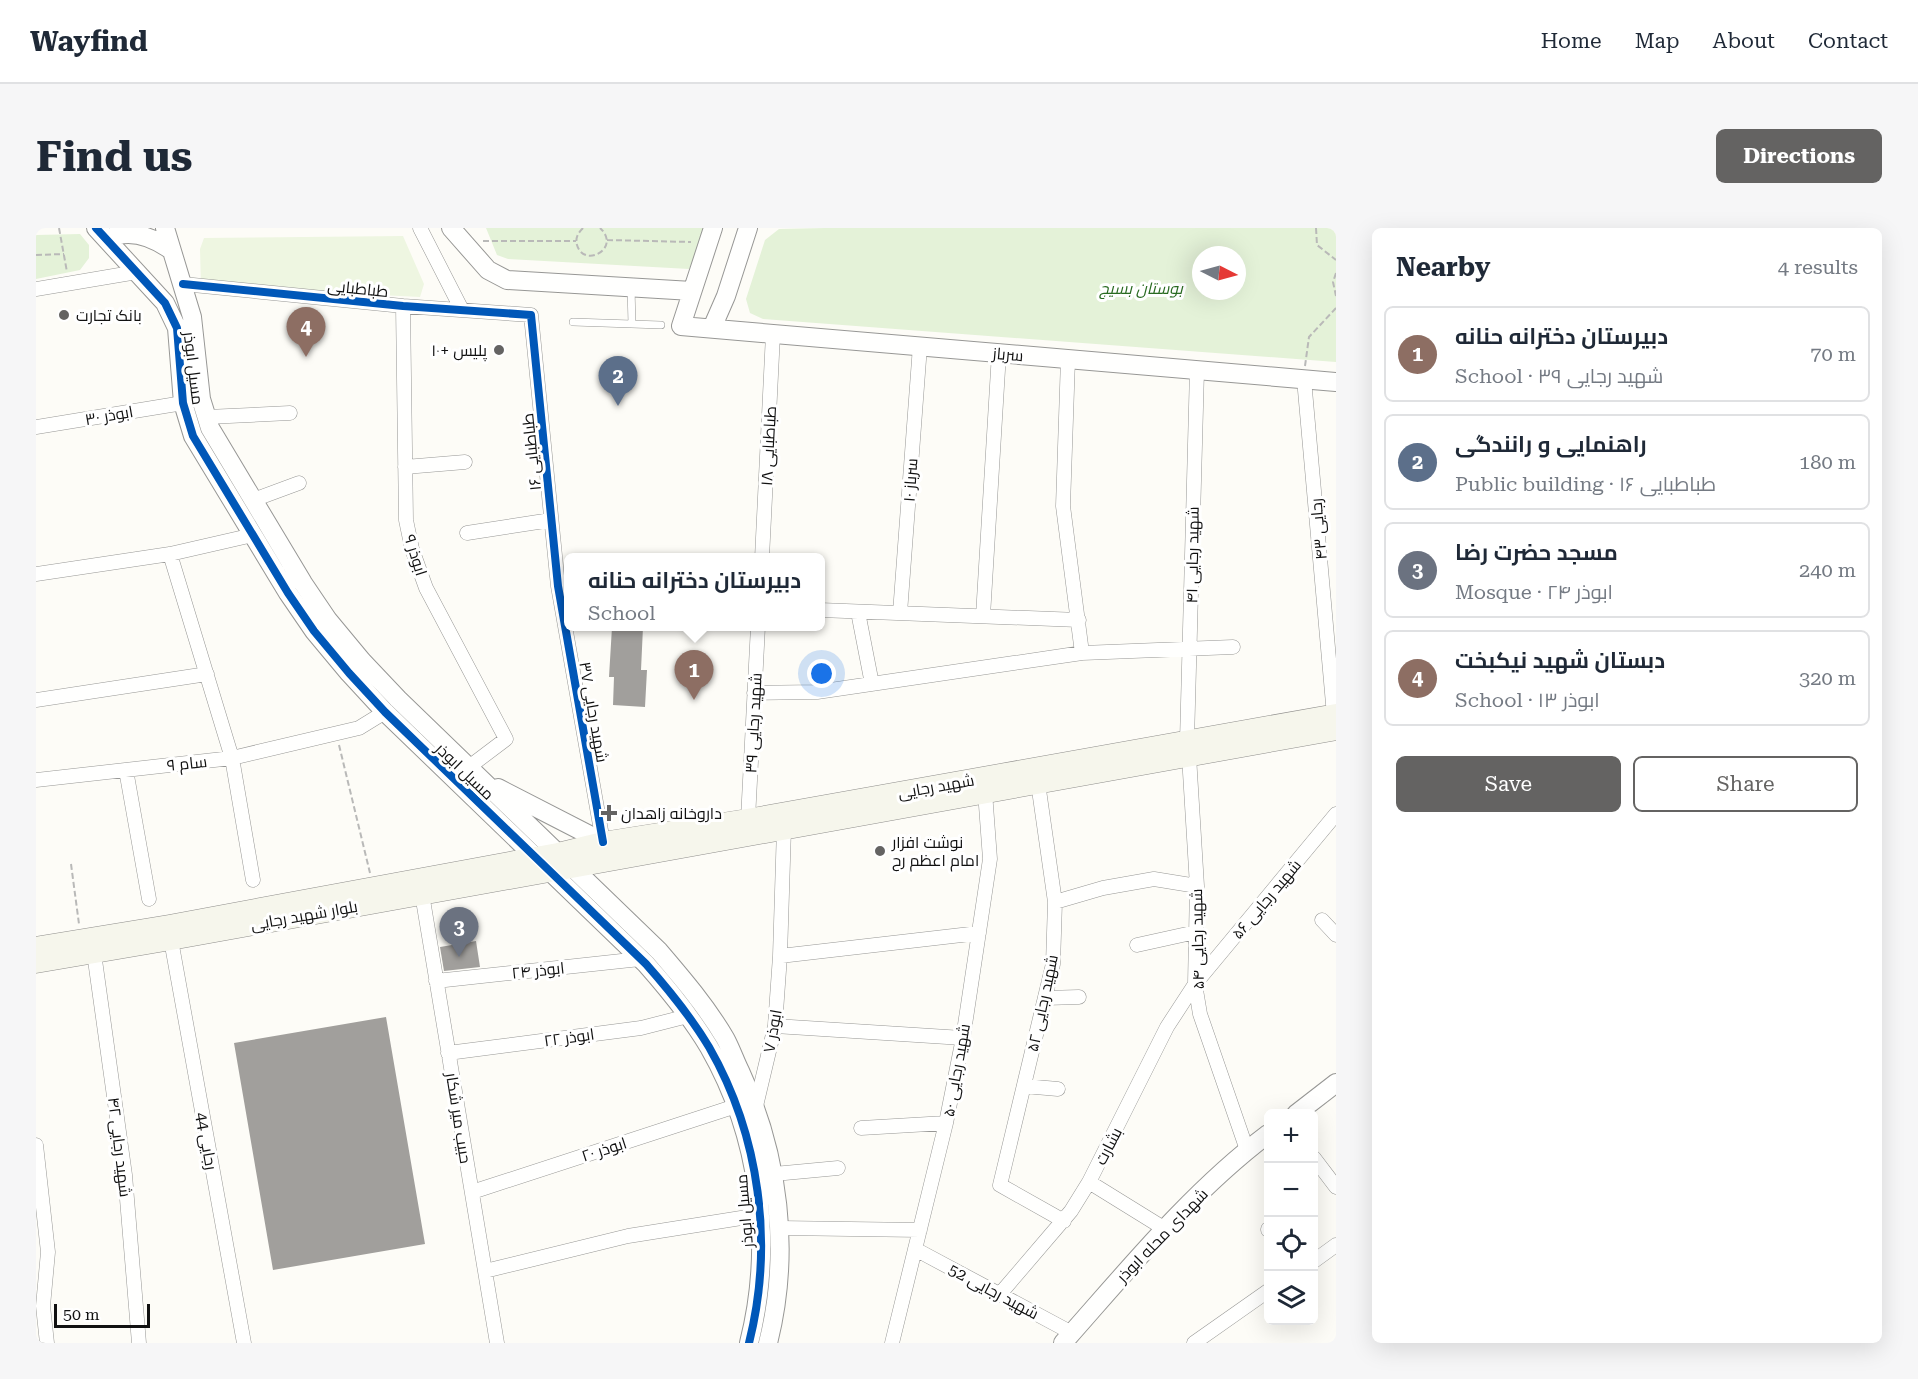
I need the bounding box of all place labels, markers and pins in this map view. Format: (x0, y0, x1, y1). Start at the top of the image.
place label: بانک تجارت (76, 306, 142, 325)
marker: بانک تجارت (57, 308, 71, 322)
pin: 4 (286, 308, 326, 357)
place label: پلیس +۱۰ (431, 341, 488, 362)
marker: پلیس +۱۰ (492, 343, 506, 357)
pin: 2 (598, 356, 638, 406)
pin: 1 (674, 650, 714, 700)
place label: داروخانه زاهدان (621, 804, 722, 824)
marker: داروخانه زاهدان (602, 806, 616, 820)
place label: نوشت افزار امام اعظم رح (891, 833, 979, 872)
marker: نوشت افزار امام اعظم رح (873, 844, 887, 858)
pin: 3 (440, 908, 478, 957)

